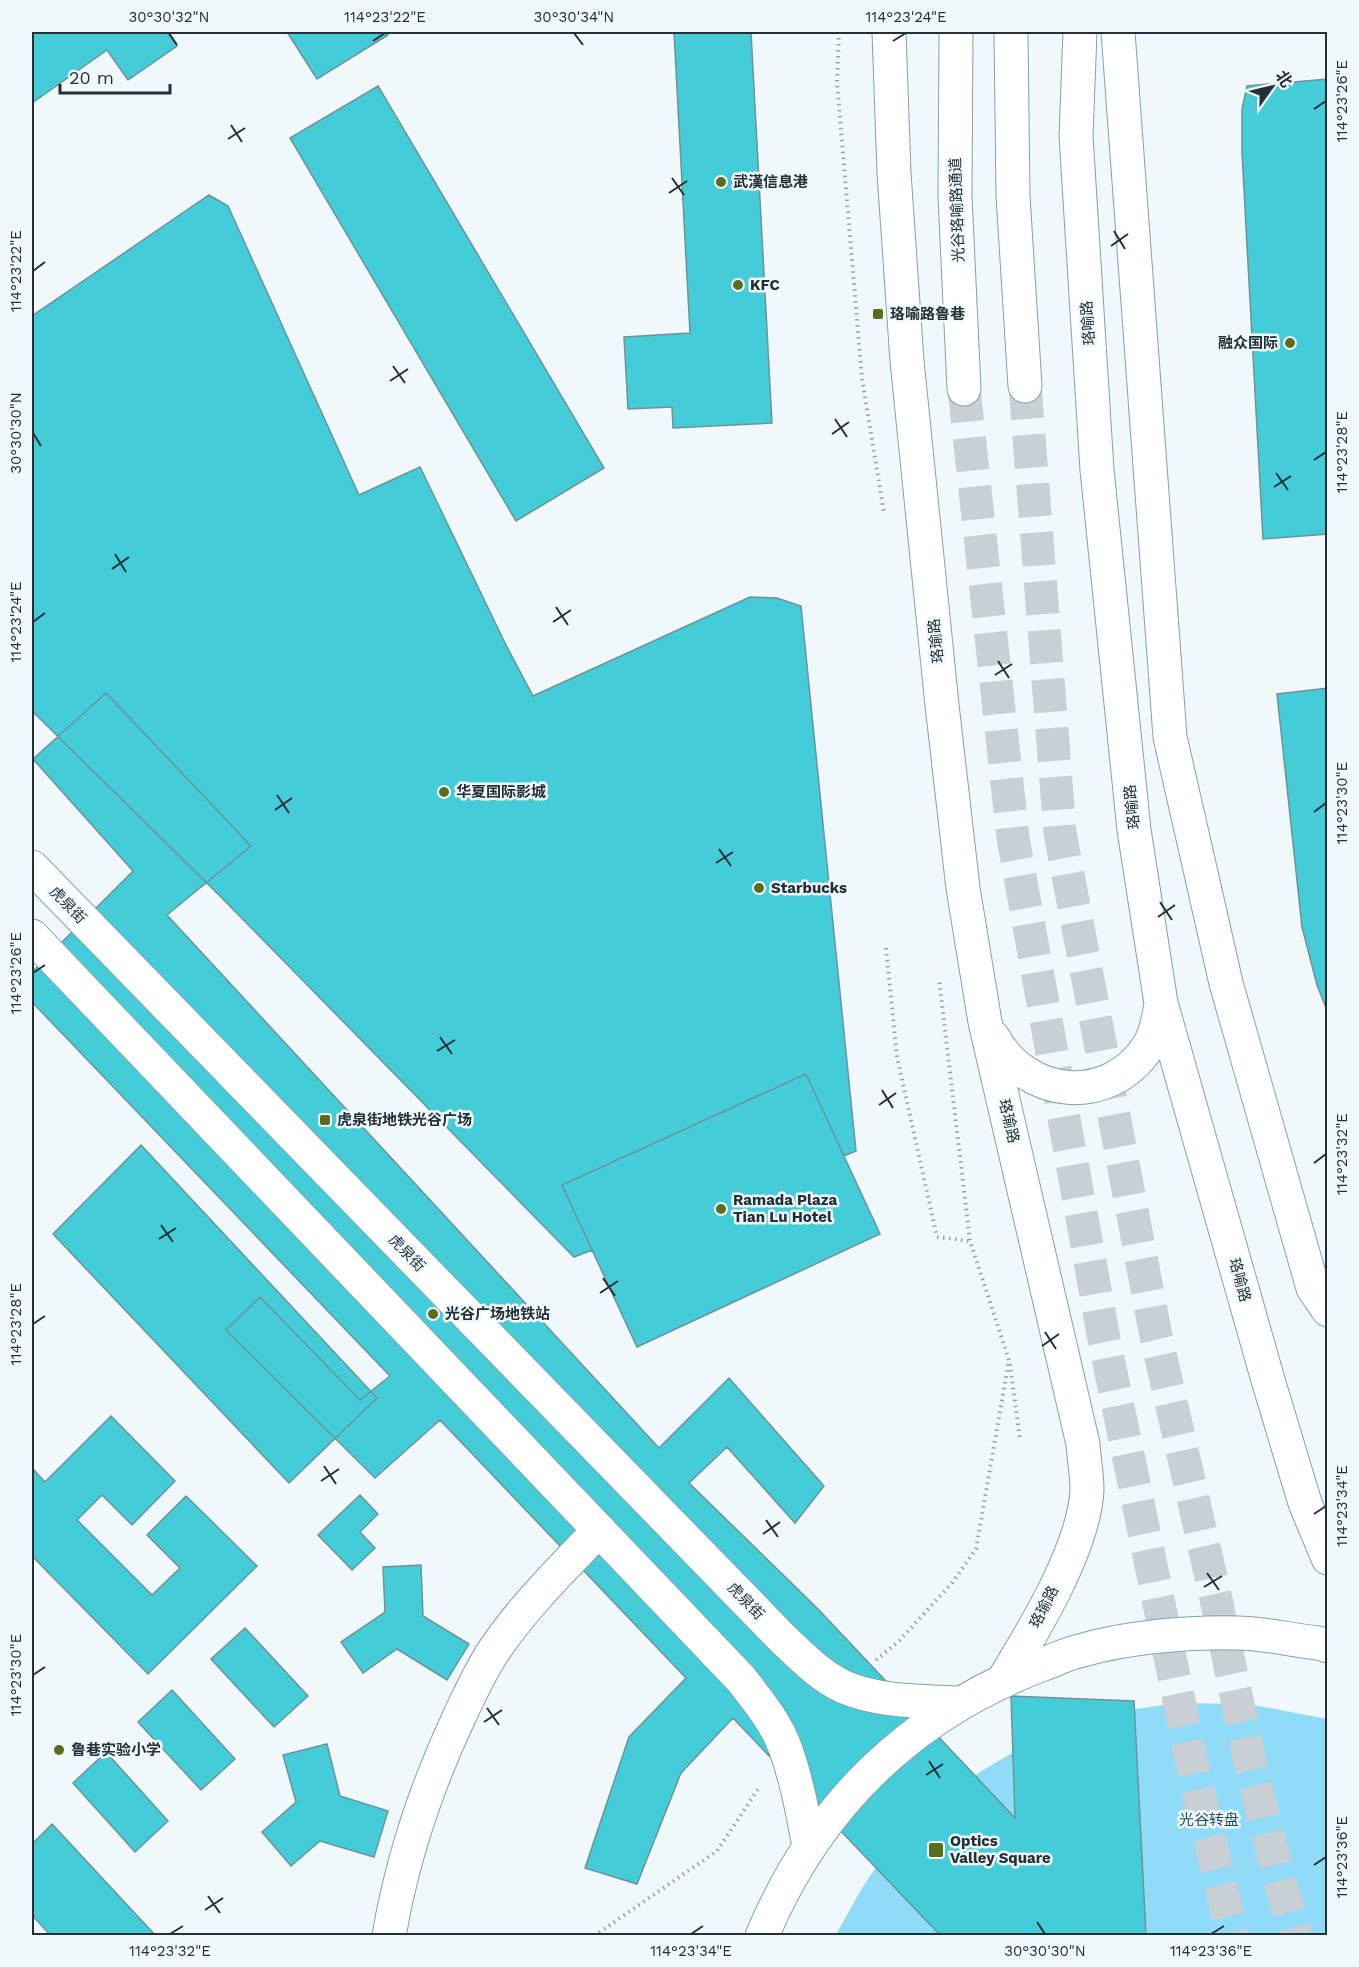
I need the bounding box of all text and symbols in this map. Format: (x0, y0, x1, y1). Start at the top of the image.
text: 30°30'32"N (128, 8, 210, 26)
text: 114°23'22"E (344, 8, 426, 26)
text: 30°30'34"N (534, 8, 614, 26)
text: 114°23'24"E (865, 8, 947, 26)
scale bar (60, 57, 170, 95)
north arrow (1242, 57, 1302, 117)
text: 114°23'26"E (1333, 60, 1351, 142)
text: 20 m (69, 67, 114, 88)
text: 北 (1272, 67, 1296, 91)
street label: 光谷珞喻路通道 (946, 157, 968, 263)
place label: 武漢信息港 (733, 173, 808, 191)
marker: 武漢信息港 (714, 175, 728, 189)
text: 114°23'22"E (7, 230, 25, 312)
place label: KFC (750, 276, 780, 294)
marker: KFC (731, 278, 745, 292)
street label: 珞喻路 (1077, 300, 1099, 346)
place label: 珞喻路鲁巷 (890, 305, 965, 323)
marker: 珞喻路鲁巷 (871, 307, 885, 321)
place label: 融众国际 (1218, 334, 1278, 352)
marker: 融众国际 (1283, 336, 1297, 350)
text: 30°30'30"N (7, 392, 25, 474)
text: 114°23'28"E (1333, 411, 1351, 493)
text: 114°23'24"E (7, 581, 25, 663)
street label: 珞瑜路 (925, 618, 947, 664)
text: 114°23'30"E (1333, 762, 1351, 844)
place label: 华夏国际影城 (456, 783, 546, 801)
street label: 珞喻路 (1121, 784, 1143, 830)
marker: 华夏国际影城 (437, 785, 451, 799)
place label: Starbucks (771, 879, 847, 897)
marker: Starbucks (752, 881, 766, 895)
street label: 虎泉街 (46, 883, 90, 927)
text: 114°23'26"E (7, 932, 25, 1014)
street label: 珞瑜路 (995, 1097, 1023, 1145)
place label: 虎泉街地铁光谷广场 (337, 1111, 472, 1129)
marker: 虎泉街地铁光谷广场 (318, 1113, 332, 1127)
text: 114°23'32"E (1333, 1113, 1351, 1195)
place label: Ramada Plaza Tian Lu Hotel (733, 1191, 837, 1226)
marker: Ramada Plaza Tian Lu Hotel (714, 1202, 728, 1216)
street label: 虎泉街 (385, 1231, 429, 1275)
street label: 珞喻路 (1225, 1256, 1255, 1304)
text: 114°23'28"E (7, 1283, 25, 1365)
place label: 光谷广场地铁站 (445, 1305, 550, 1323)
marker: 光谷广场地铁站 (426, 1307, 440, 1321)
text: 114°23'34"E (1333, 1465, 1351, 1547)
street label: 虎泉街 (724, 1579, 768, 1623)
street label: 珞瑜路 (1026, 1583, 1062, 1631)
text: 114°23'30"E (7, 1634, 25, 1716)
place label: 鲁巷实验小学 (71, 1741, 161, 1759)
marker: 鲁巷实验小学 (52, 1743, 66, 1757)
park label: 光谷转盘 (1179, 1811, 1239, 1829)
text: 114°23'36"E (1333, 1816, 1351, 1898)
place label: Optics Valley Square (950, 1832, 1051, 1867)
marker: Optics Valley Square (927, 1841, 945, 1859)
text: 114°23'32"E (129, 1942, 211, 1960)
text: 114°23'34"E (650, 1942, 732, 1960)
text: 30°30'30"N (1004, 1942, 1086, 1960)
text: 114°23'36"E (1170, 1942, 1252, 1960)

